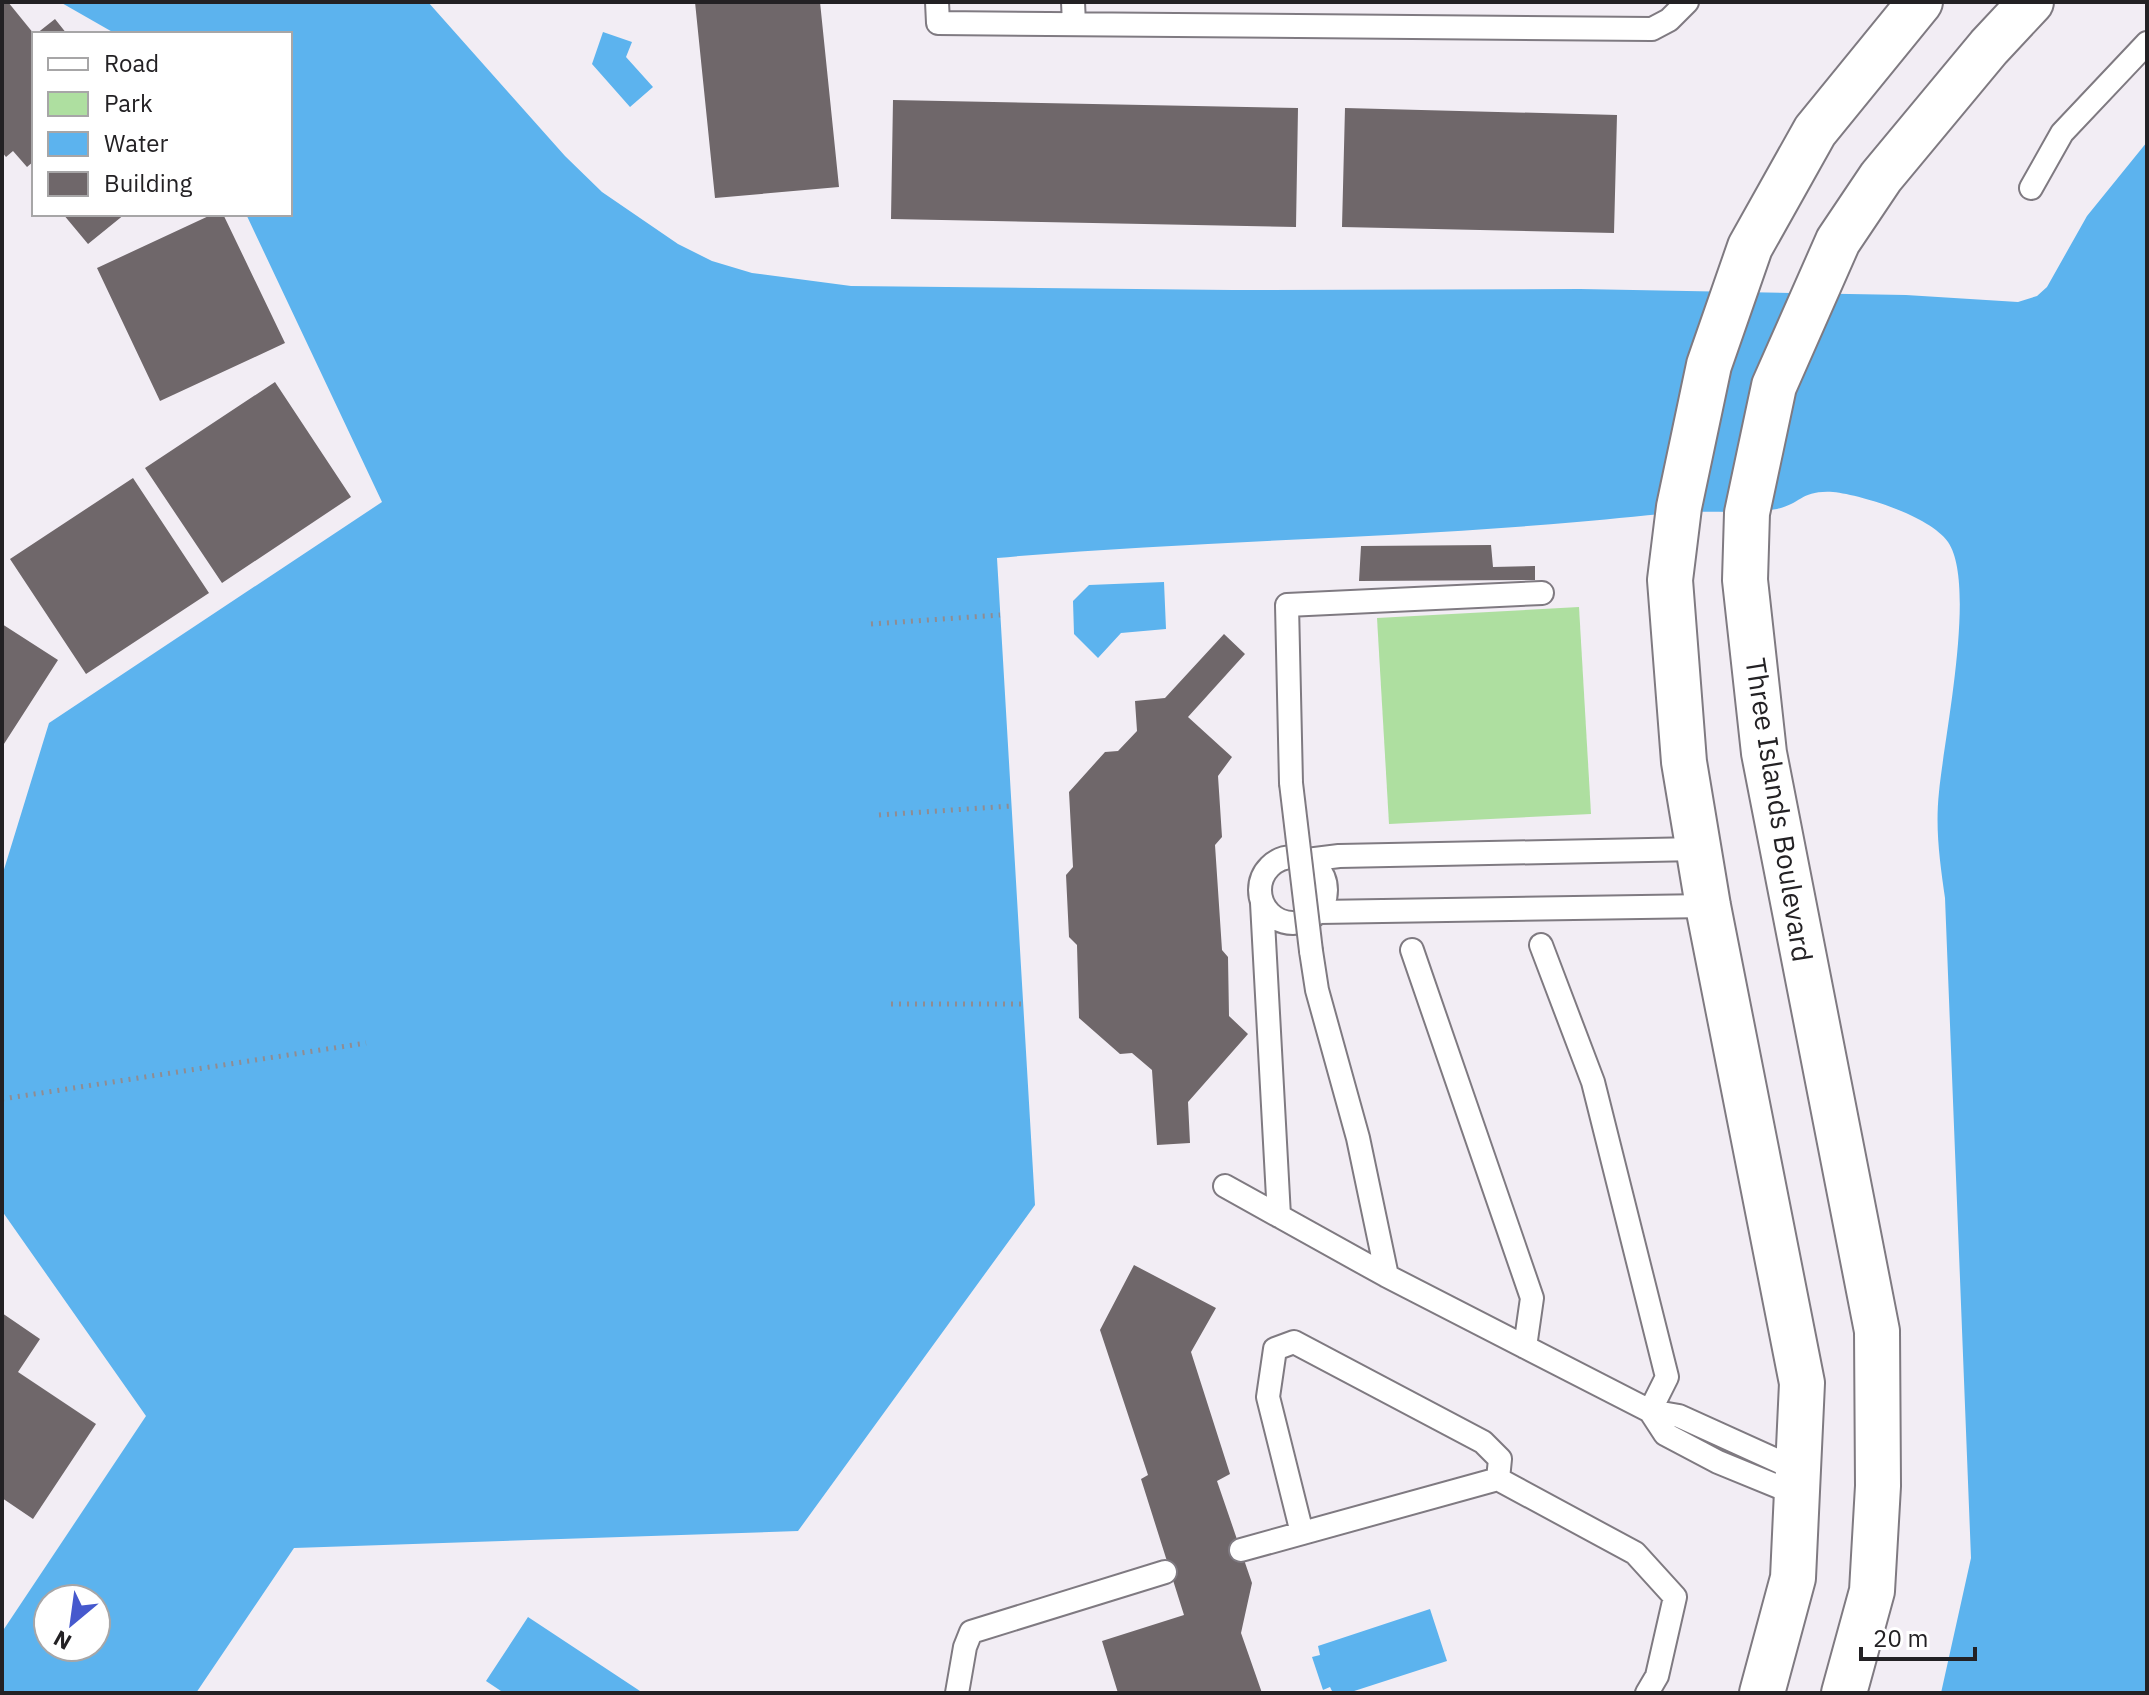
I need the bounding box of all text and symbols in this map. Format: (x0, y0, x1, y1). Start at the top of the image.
legend (32, 32, 292, 216)
text: Road (104, 47, 159, 79)
text: Park (104, 87, 153, 119)
text: Water (104, 127, 168, 159)
text: Building (104, 167, 192, 199)
street label: Three Islands Boulevard (1737, 656, 1822, 964)
north arrow (32, 1583, 112, 1663)
scale bar (1861, 1611, 1975, 1661)
text: 20 m (1873, 1622, 1928, 1654)
text: N (48, 1624, 76, 1657)

